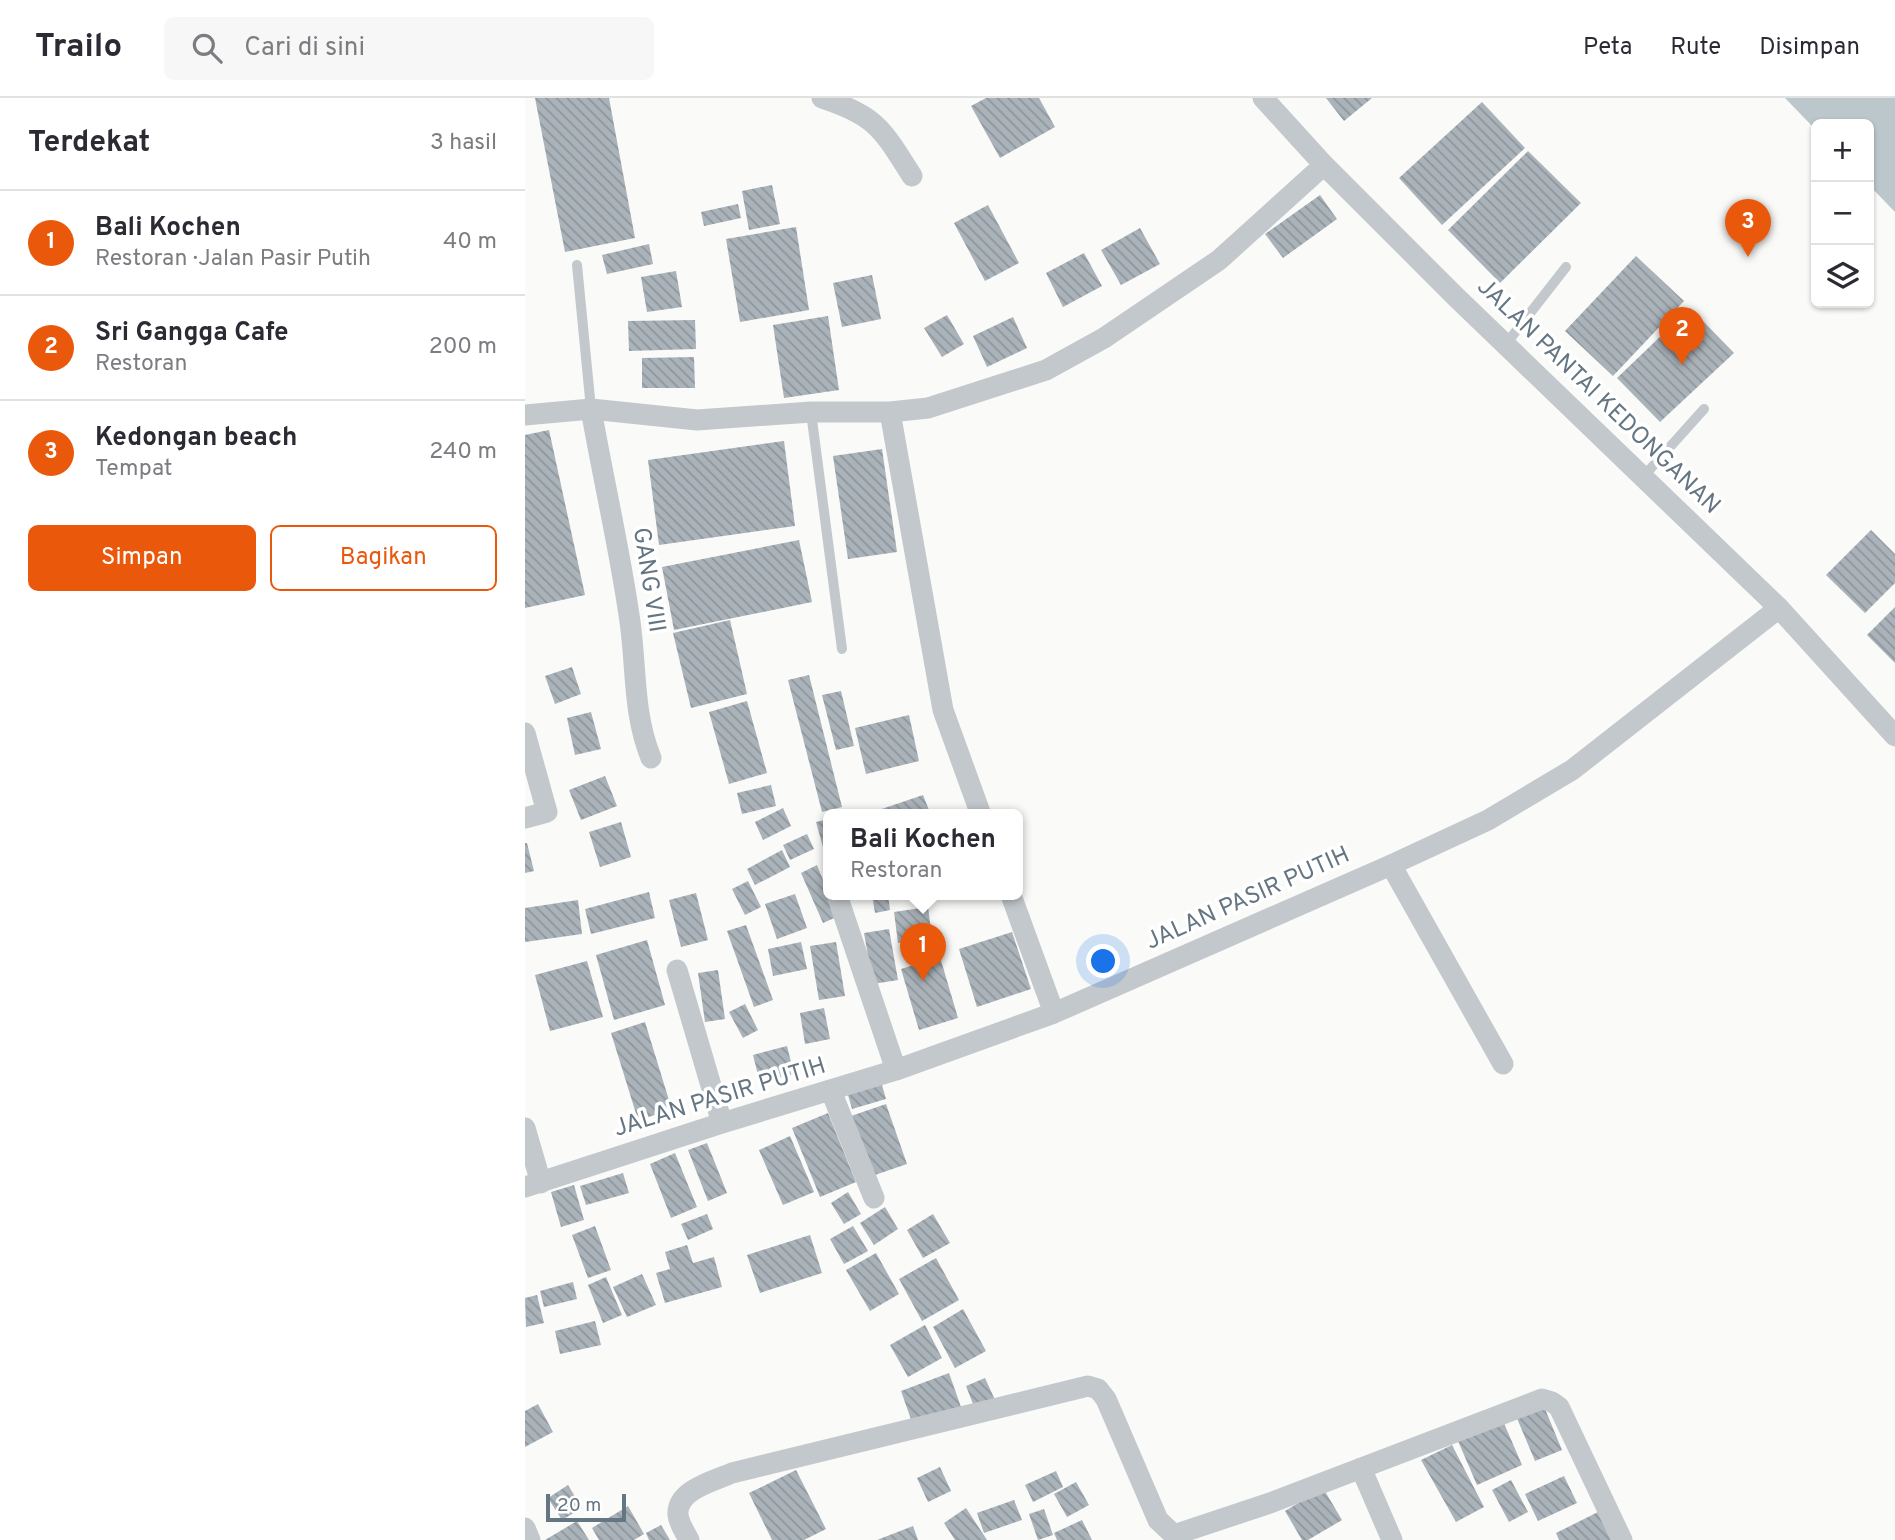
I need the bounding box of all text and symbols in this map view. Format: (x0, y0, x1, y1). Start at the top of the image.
search box (164, 17, 654, 80)
text: Trailo (35, 27, 122, 69)
icon: search (188, 29, 226, 67)
text: Cari di sini (244, 32, 365, 65)
text: Peta (1583, 33, 1632, 63)
text: Rute (1670, 33, 1721, 63)
text: Disimpan (1759, 33, 1860, 63)
map controls (1811, 119, 1874, 308)
button: + (1811, 119, 1874, 182)
text: Terdekat (28, 125, 150, 162)
text: 3 hasil (430, 129, 497, 158)
button: − (1811, 182, 1874, 245)
pin: 3 (1725, 199, 1771, 257)
text: Bali Kochen (95, 212, 241, 245)
text: 1 (46, 228, 56, 257)
text: 40 m (443, 228, 497, 257)
text: Restoran · Jalan Pasir Putih (95, 245, 371, 274)
button: layers (1811, 245, 1874, 308)
street label: JALAN PANTAI KEDONGANAN (1470, 273, 1726, 521)
pin: 2 (1659, 307, 1705, 365)
text: Sri Gangga Cafe (95, 317, 289, 350)
text: 2 (44, 333, 58, 362)
text: 200 m (429, 333, 497, 362)
text: Restoran (95, 350, 187, 379)
text: Kedongan beach (95, 422, 297, 455)
text: 3 (44, 438, 58, 467)
text: 240 m (429, 438, 497, 467)
text: Tempat (95, 455, 173, 484)
button: Simpan (28, 525, 256, 591)
button: Bagikan (270, 525, 497, 591)
street label: GANG VIII (625, 525, 671, 635)
popup (823, 809, 1023, 900)
text: Bali Kochen (850, 824, 996, 857)
street label: JALAN PASIR PUTIH (1141, 840, 1355, 958)
text: Restoran (850, 857, 943, 886)
pin: 1 (900, 923, 946, 981)
your location (1086, 944, 1120, 978)
street label: JALAN PASIR PUTIH (610, 1051, 830, 1145)
scale bar (546, 1491, 627, 1523)
text: 20 m (557, 1494, 601, 1518)

